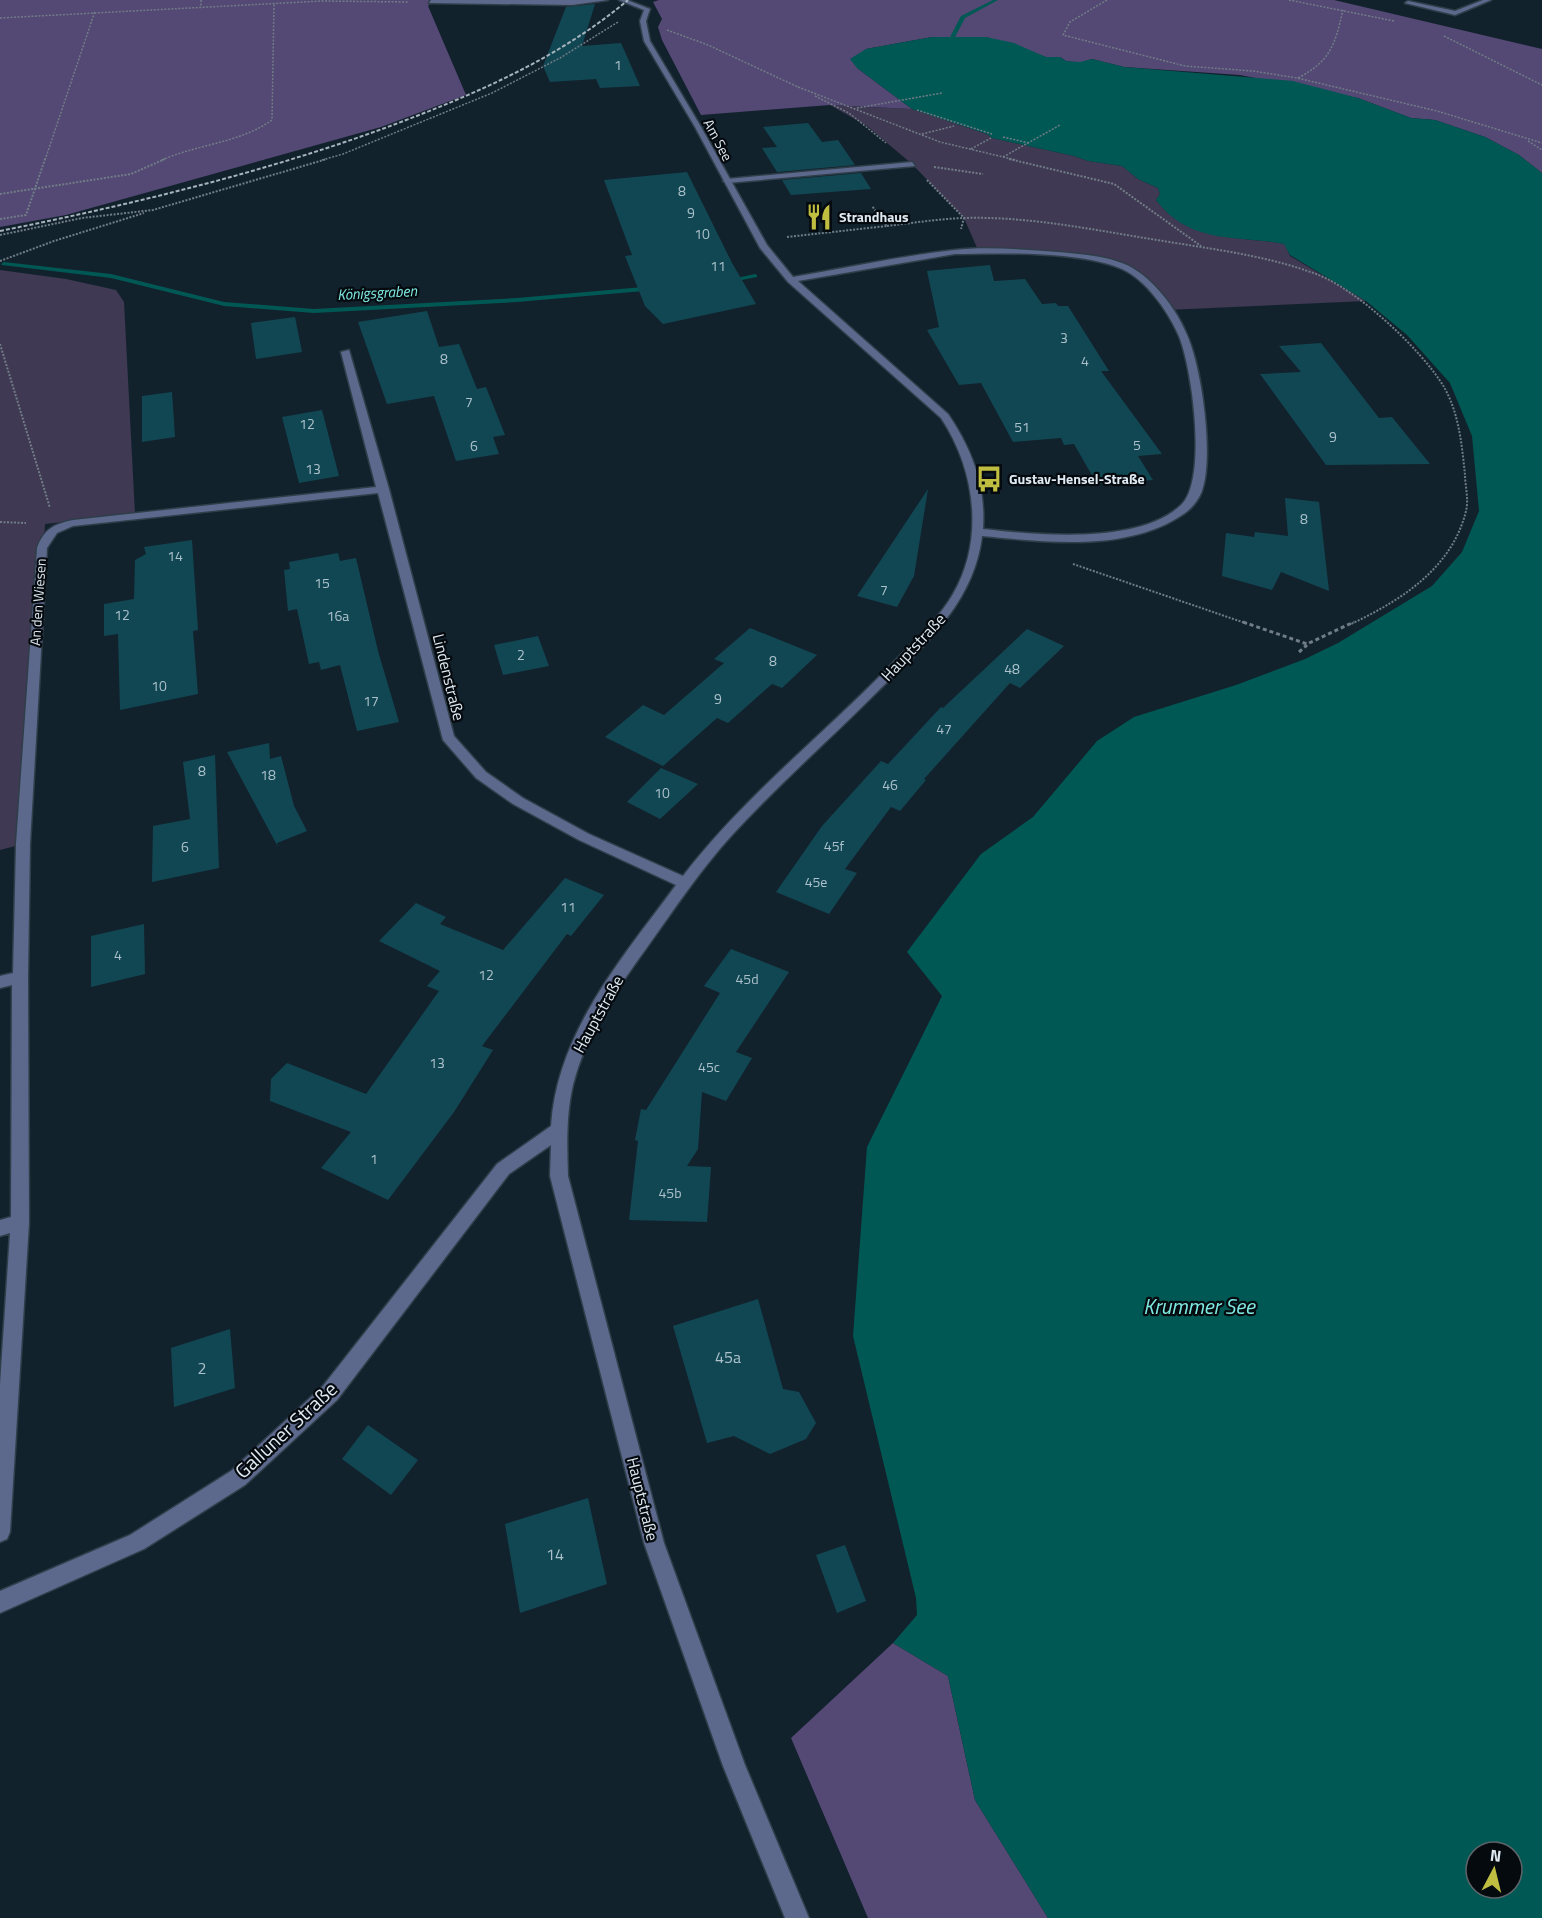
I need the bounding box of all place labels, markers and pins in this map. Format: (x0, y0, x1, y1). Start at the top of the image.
restaurant icon: Strandhaus (804, 202, 834, 232)
place label: Strandhaus (839, 206, 909, 227)
bus stop icon: Gustav-Hensel-Straße (974, 464, 1004, 494)
place label: Gustav-Hensel-Straße (1009, 468, 1145, 489)

